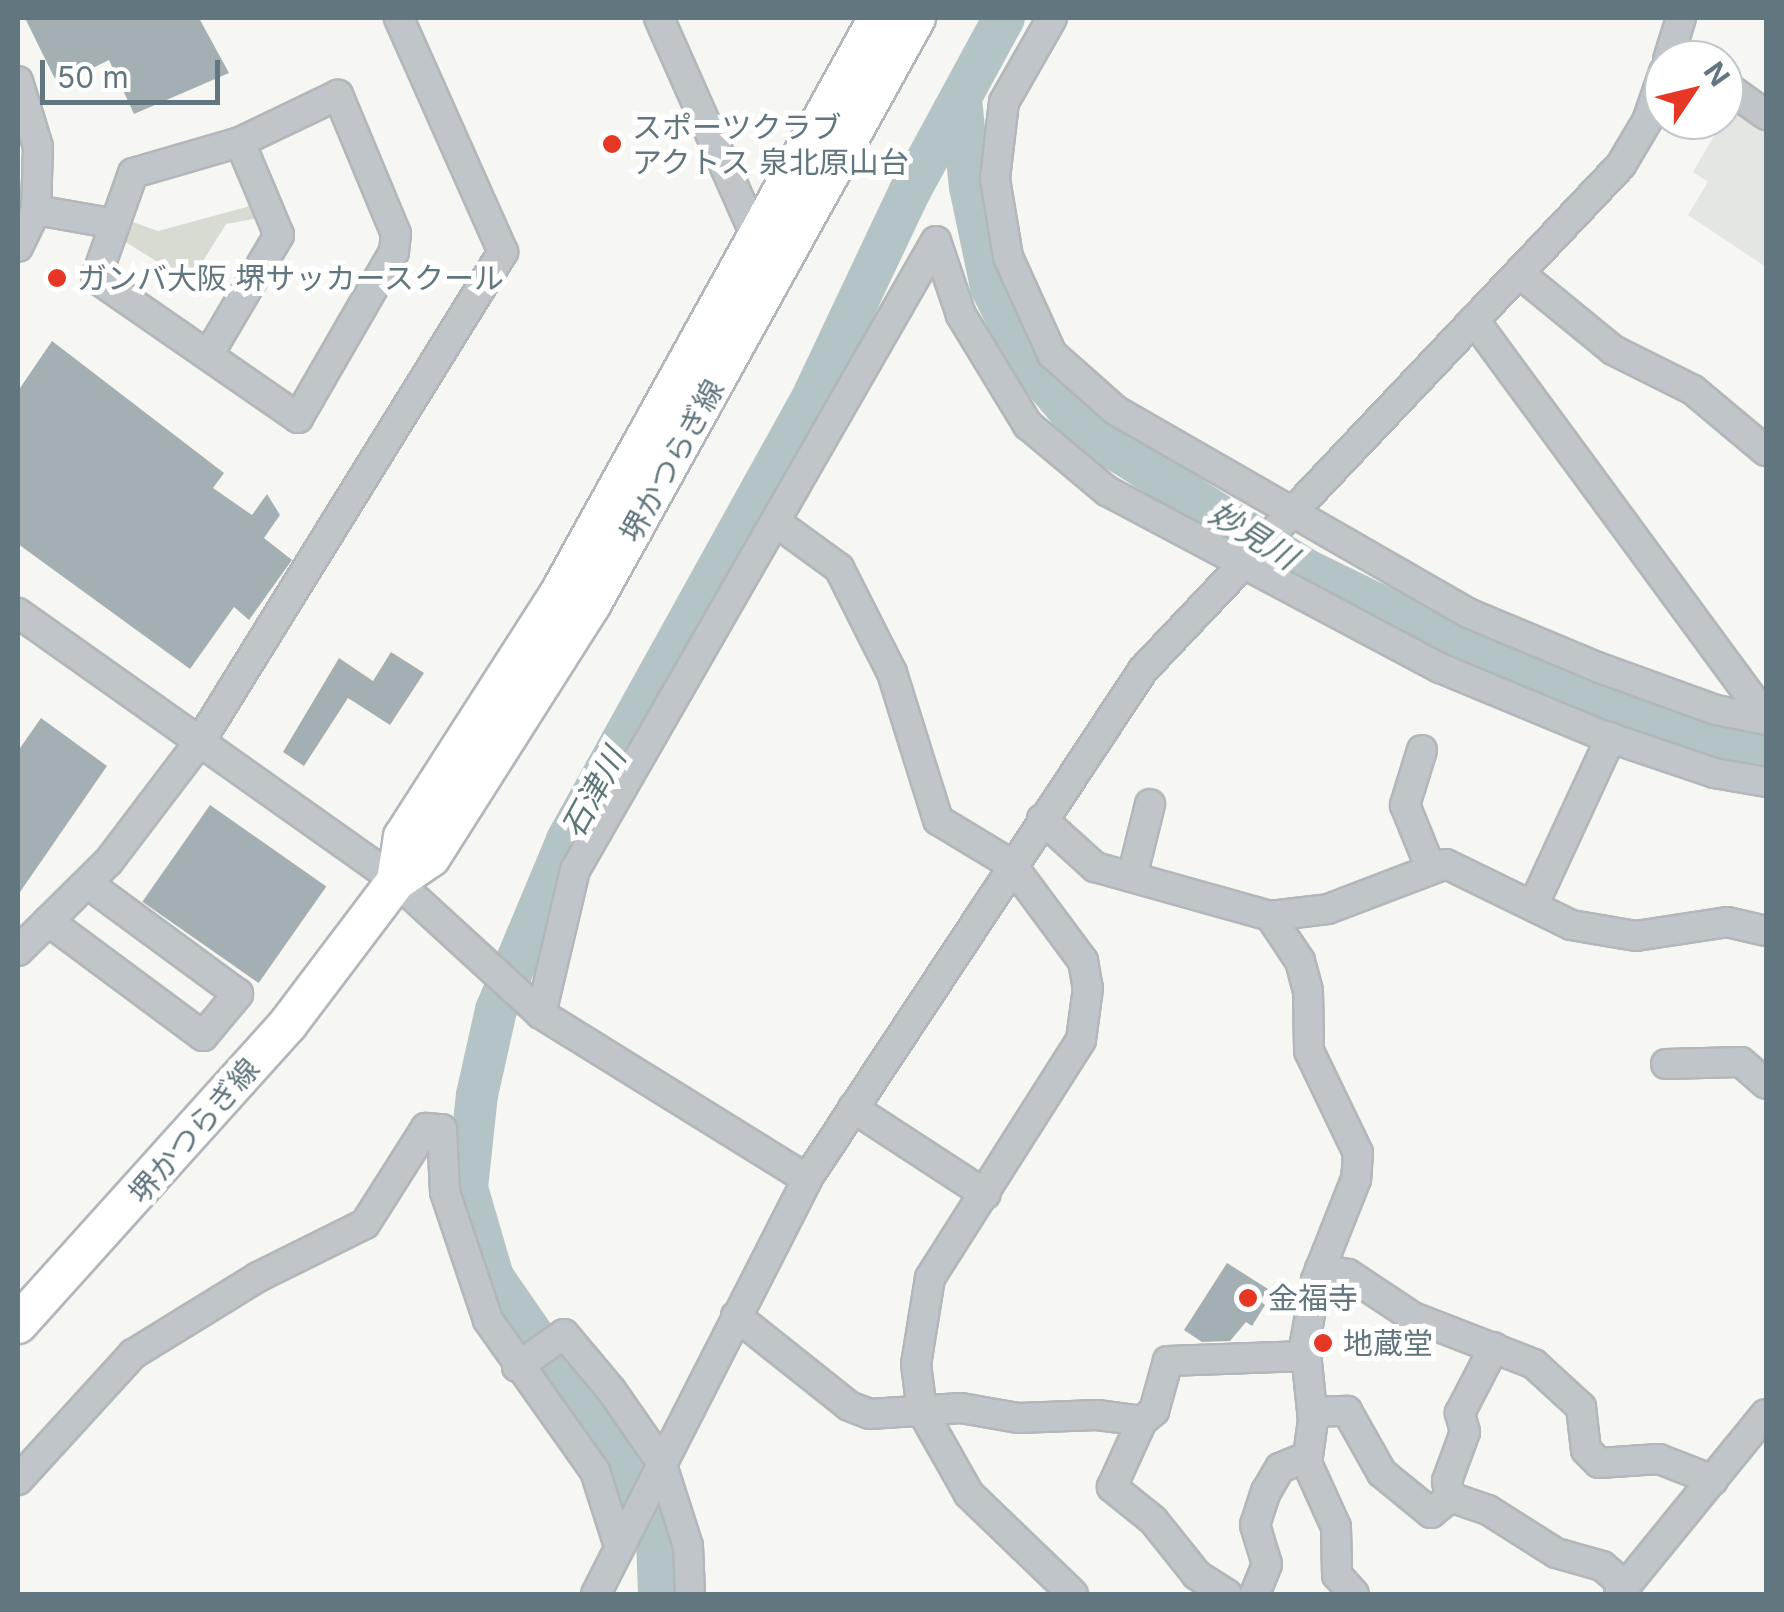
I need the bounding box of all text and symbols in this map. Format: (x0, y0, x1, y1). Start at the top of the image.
scale bar (45, 40, 225, 102)
north arrow (1644, 40, 1744, 140)
text: N (1697, 55, 1737, 92)
text: 50 m (57, 59, 129, 95)
place label: スポーツクラブ アクトス 泉北原山台 (632, 109, 910, 180)
marker: スポーツクラブ アクトス 泉北原山台 (601, 133, 623, 155)
place label: ガンバ大阪 堺サッカースクール (77, 260, 505, 296)
marker: ガンバ大阪 堺サッカースクール (46, 267, 68, 289)
street label: 堺かつらぎ線 (613, 374, 731, 548)
water label: 妙見川 (1202, 494, 1304, 578)
water label: 石津川 (554, 742, 634, 844)
street label: 堺かつらぎ線 (121, 1051, 267, 1211)
place label: 金福寺 (1268, 1280, 1358, 1316)
marker: 金福寺 (1237, 1287, 1259, 1309)
place label: 地蔵堂 (1343, 1325, 1433, 1361)
marker: 地蔵堂 (1312, 1332, 1334, 1354)

